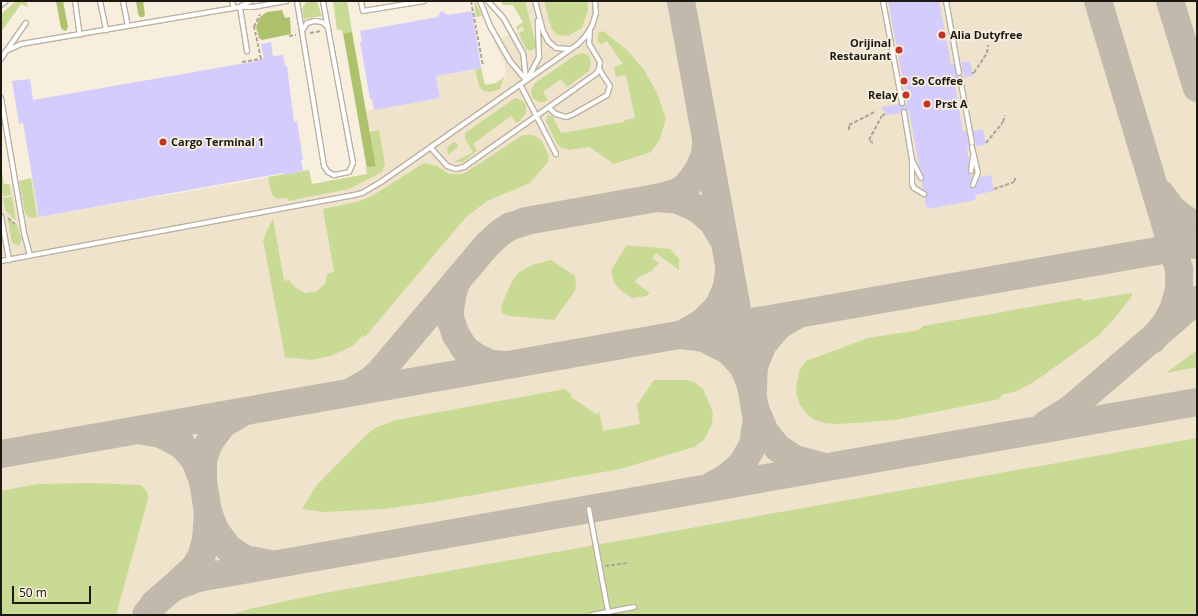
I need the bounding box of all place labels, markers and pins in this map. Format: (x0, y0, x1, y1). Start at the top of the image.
place label: Alia Dutyfree (950, 28, 1022, 42)
marker: Alia Dutyfree (937, 30, 947, 40)
place label: Orijinal Restaurant (829, 37, 891, 63)
marker: Orijinal Restaurant (894, 45, 904, 55)
place label: So Coffee (912, 74, 963, 88)
marker: So Coffee (899, 76, 909, 86)
place label: Relay (868, 88, 898, 102)
marker: Relay (901, 90, 911, 100)
place label: Prst A (935, 97, 968, 111)
marker: Prst A (922, 99, 932, 109)
place label: Cargo Terminal 1 (171, 135, 264, 149)
marker: Cargo Terminal 1 (158, 137, 168, 147)

